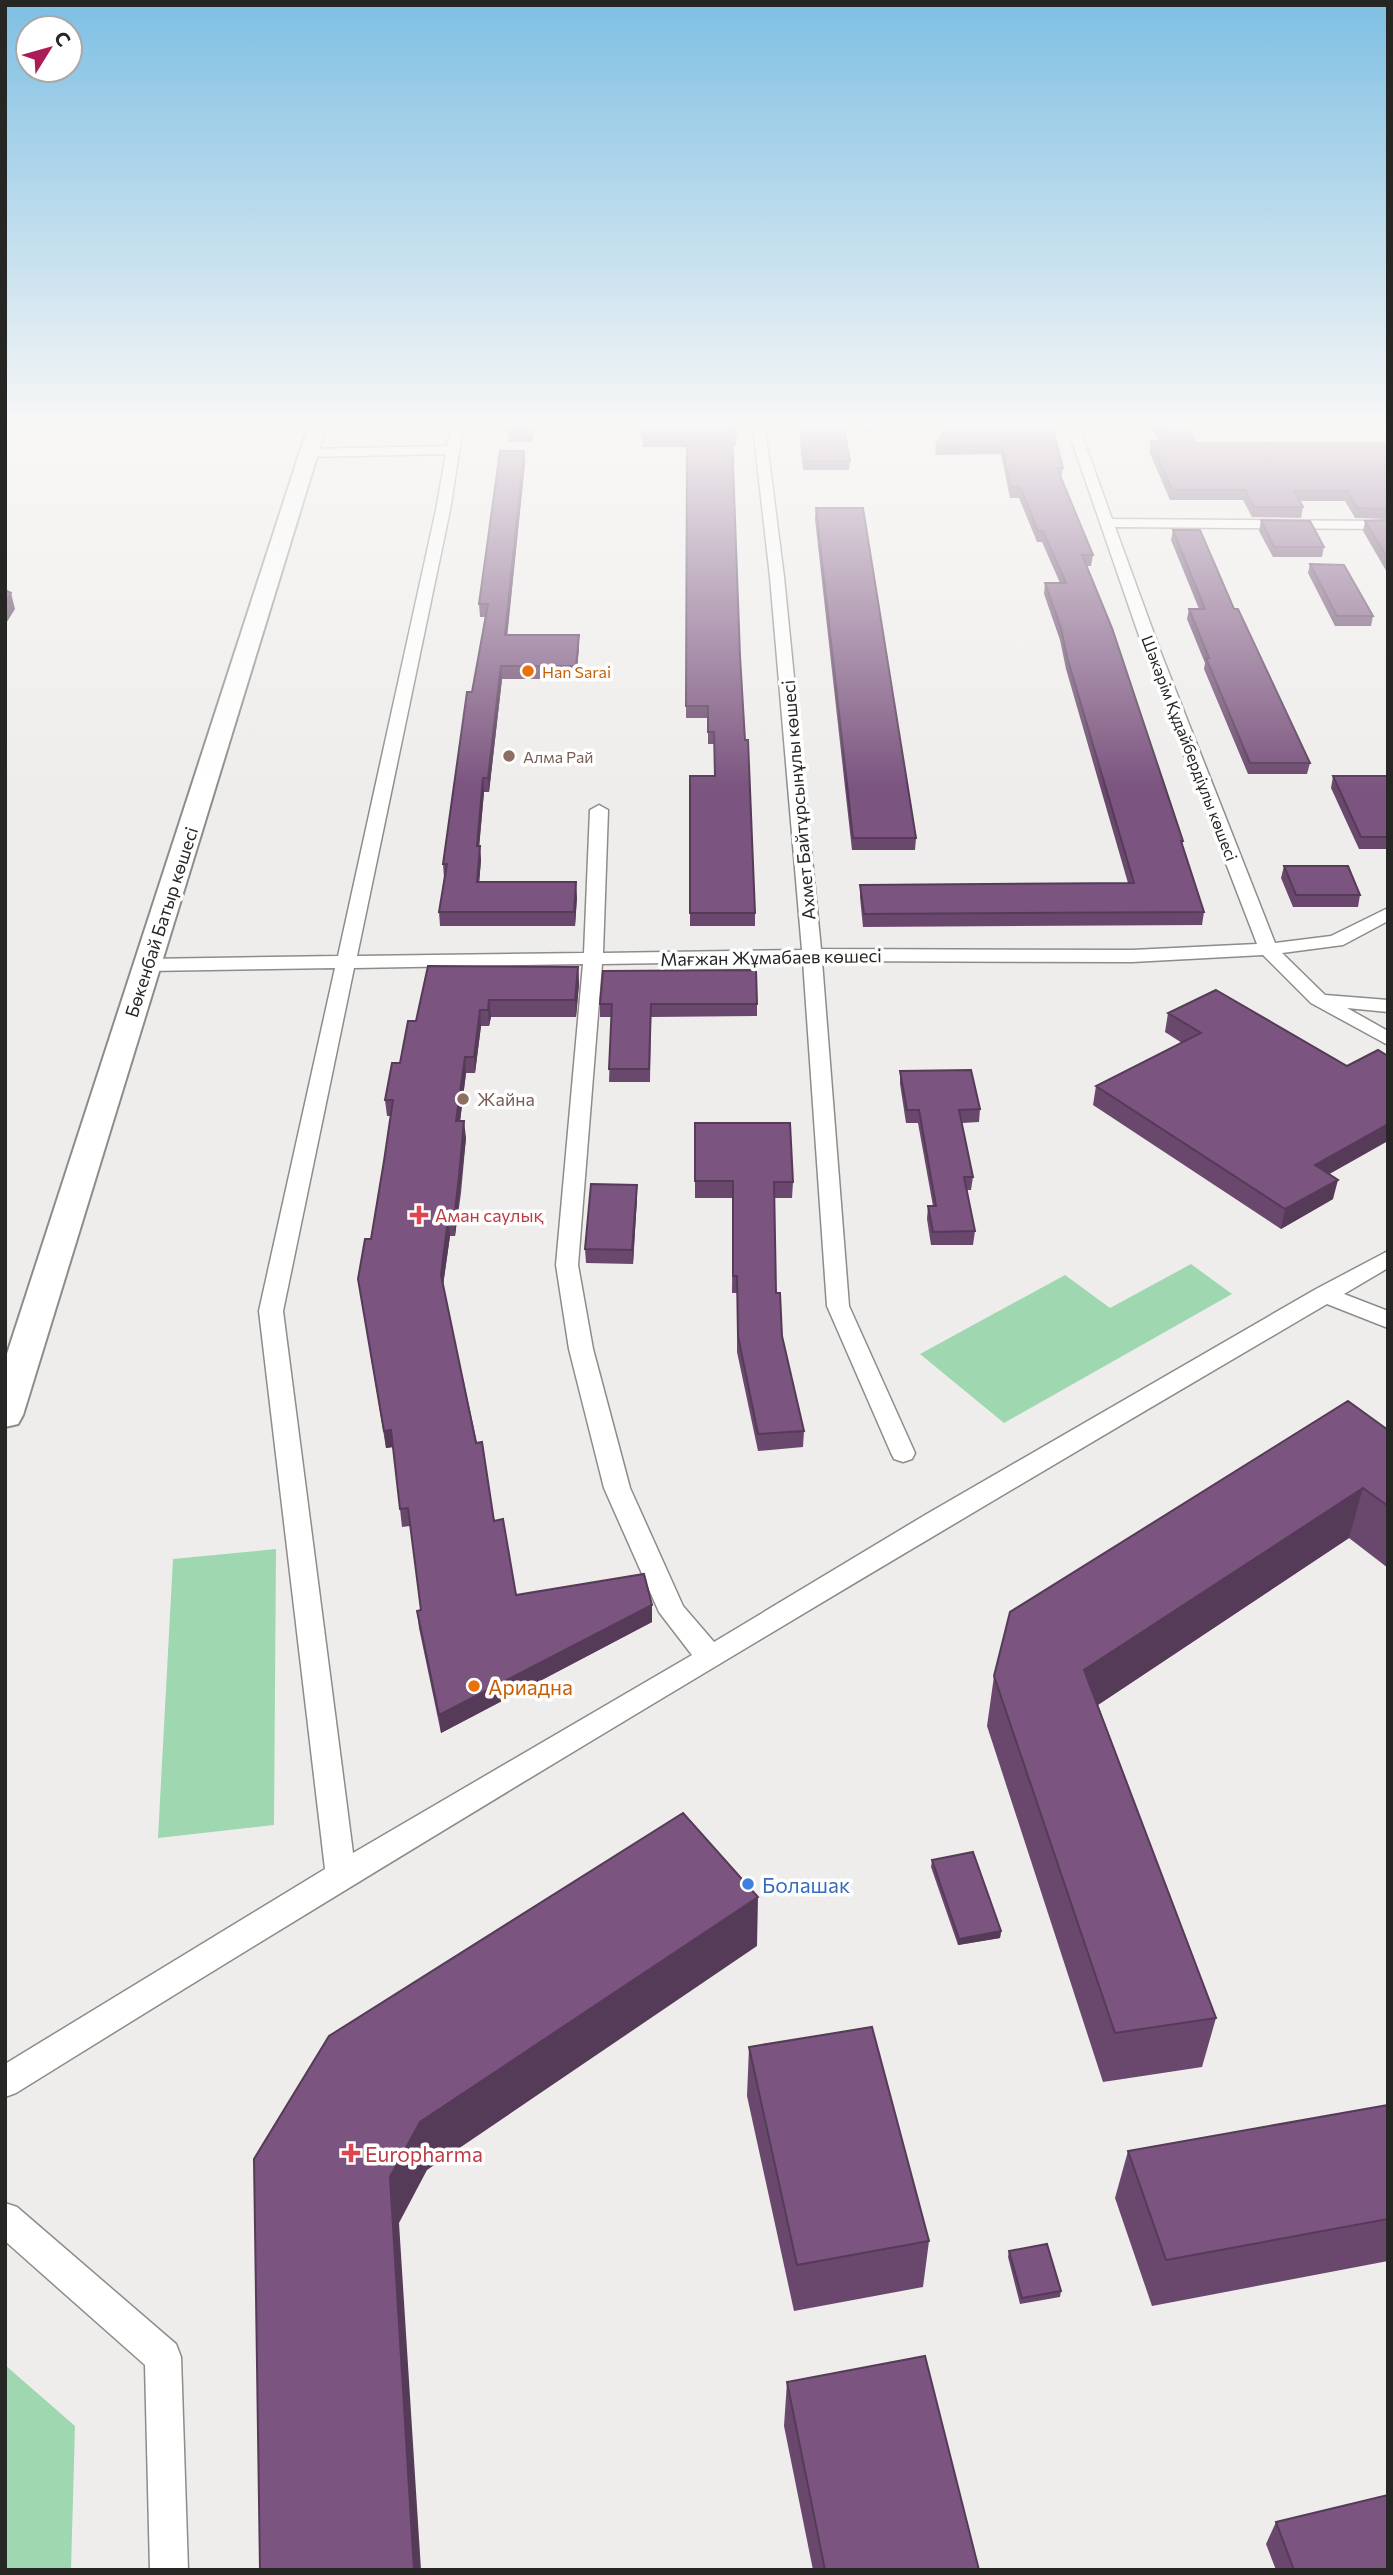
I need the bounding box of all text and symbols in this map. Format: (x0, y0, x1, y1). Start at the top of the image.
north arrow (14, 14, 84, 84)
text: С (50, 26, 76, 51)
street label: Шәкәрім Құдайбердіұлы көшесі (1138, 633, 1242, 863)
place label: Han Sarai (542, 662, 611, 681)
marker: Han Sarai (520, 663, 536, 679)
street label: Ахмет Байтұрсынұлы көшесі (777, 679, 819, 921)
place label: Алма Рай (523, 747, 594, 766)
marker: Алма Рай (501, 748, 517, 764)
street label: Бөкенбай Батыр көшесі (120, 824, 202, 1020)
street label: Мағжан Жұмабаев көшесі (660, 944, 882, 970)
place label: Жайна (477, 1088, 535, 1110)
marker: Жайна (455, 1091, 471, 1107)
place label: Аман саулық (435, 1204, 544, 1226)
marker: Аман саулық (409, 1205, 429, 1225)
place label: Ариадна (488, 1674, 573, 1699)
marker: Ариадна (466, 1678, 482, 1694)
place label: Болашак (762, 1872, 850, 1897)
marker: Болашак (740, 1876, 756, 1892)
place label: Europharma (365, 2141, 483, 2166)
marker: Europharma (343, 2145, 359, 2161)

